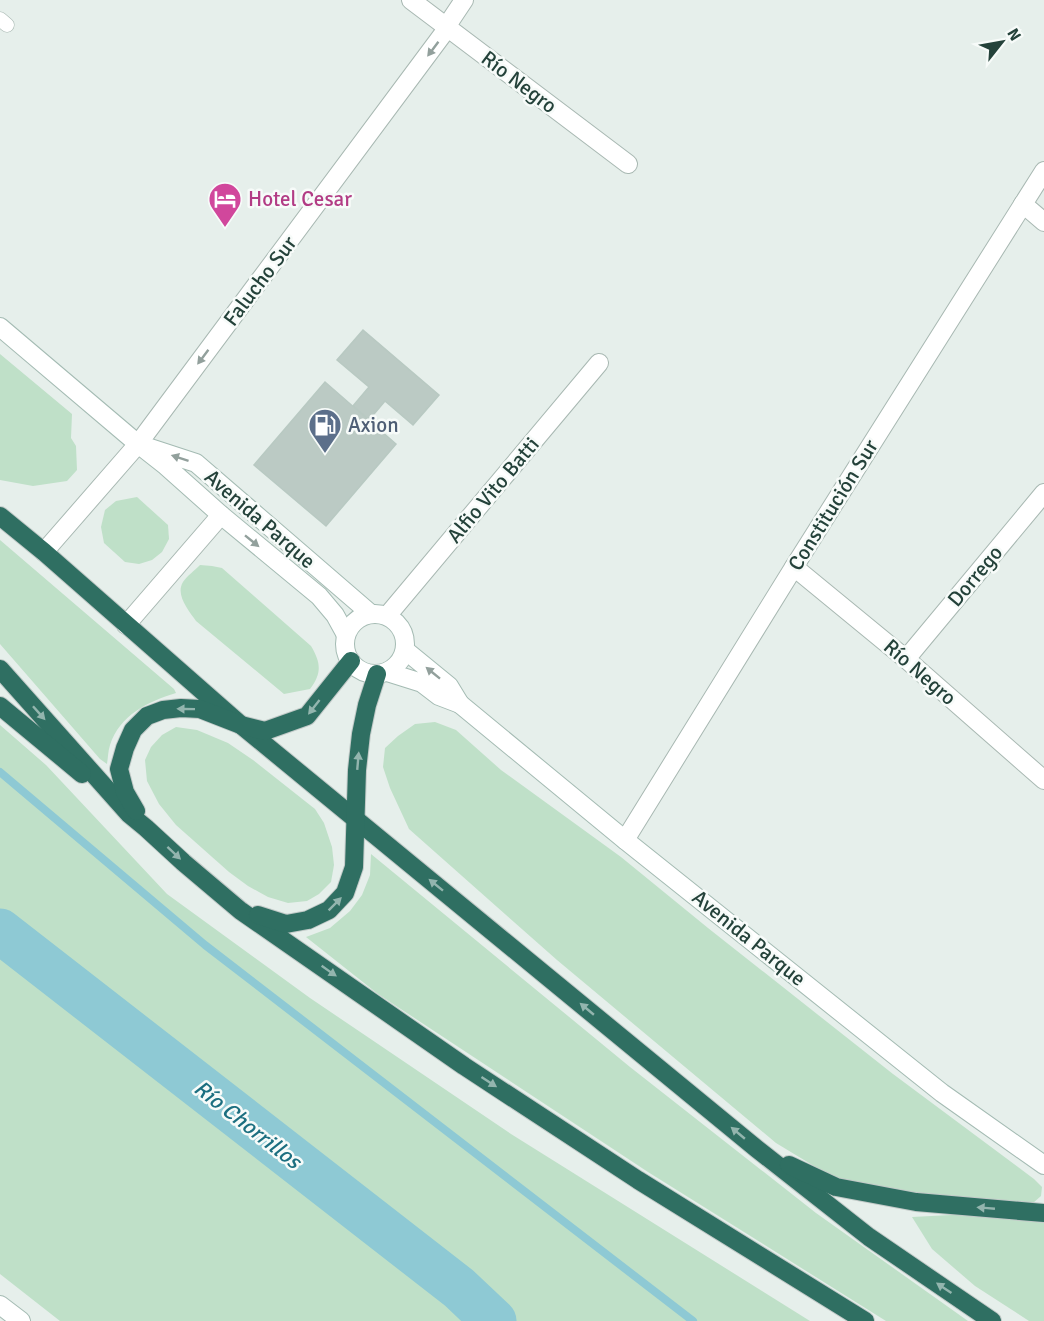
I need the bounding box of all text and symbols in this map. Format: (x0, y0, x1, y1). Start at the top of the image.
north arrow (972, 12, 1032, 72)
text: N (1003, 25, 1025, 45)
one-way arrow (427, 41, 439, 56)
street label: Río Negro (476, 45, 562, 119)
hotel icon: Hotel Cesar (207, 181, 243, 228)
place label: Hotel Cesar (248, 186, 352, 212)
street label: Falucho Sur (218, 231, 302, 331)
one-way arrow (198, 349, 210, 364)
fuel station icon: Axion (307, 407, 343, 454)
place label: Axion (348, 412, 399, 438)
street label: Alfio Vito Batti (441, 432, 545, 548)
street label: Constitución Sur (782, 434, 884, 575)
one-way arrow (171, 453, 189, 462)
street label: Avenida Parque (199, 464, 321, 574)
one-way arrow (244, 535, 260, 548)
street label: Dorrego (942, 540, 1008, 612)
street label: Río Negro (878, 633, 962, 711)
one-way arrow (425, 667, 441, 680)
one-way arrow (309, 700, 321, 715)
one-way arrow (177, 704, 196, 713)
one-way arrow (32, 705, 45, 720)
one-way arrow (353, 752, 363, 771)
one-way arrow (166, 846, 181, 860)
one-way arrow (429, 880, 444, 892)
street label: Avenida Parque (687, 884, 811, 992)
one-way arrow (327, 897, 341, 911)
one-way arrow (320, 965, 336, 977)
one-way arrow (579, 1003, 595, 1016)
water label: Río Chorrillos (189, 1074, 308, 1176)
one-way arrow (481, 1076, 497, 1087)
one-way arrow (730, 1128, 745, 1140)
one-way arrow (976, 1203, 995, 1212)
one-way arrow (936, 1282, 952, 1294)

